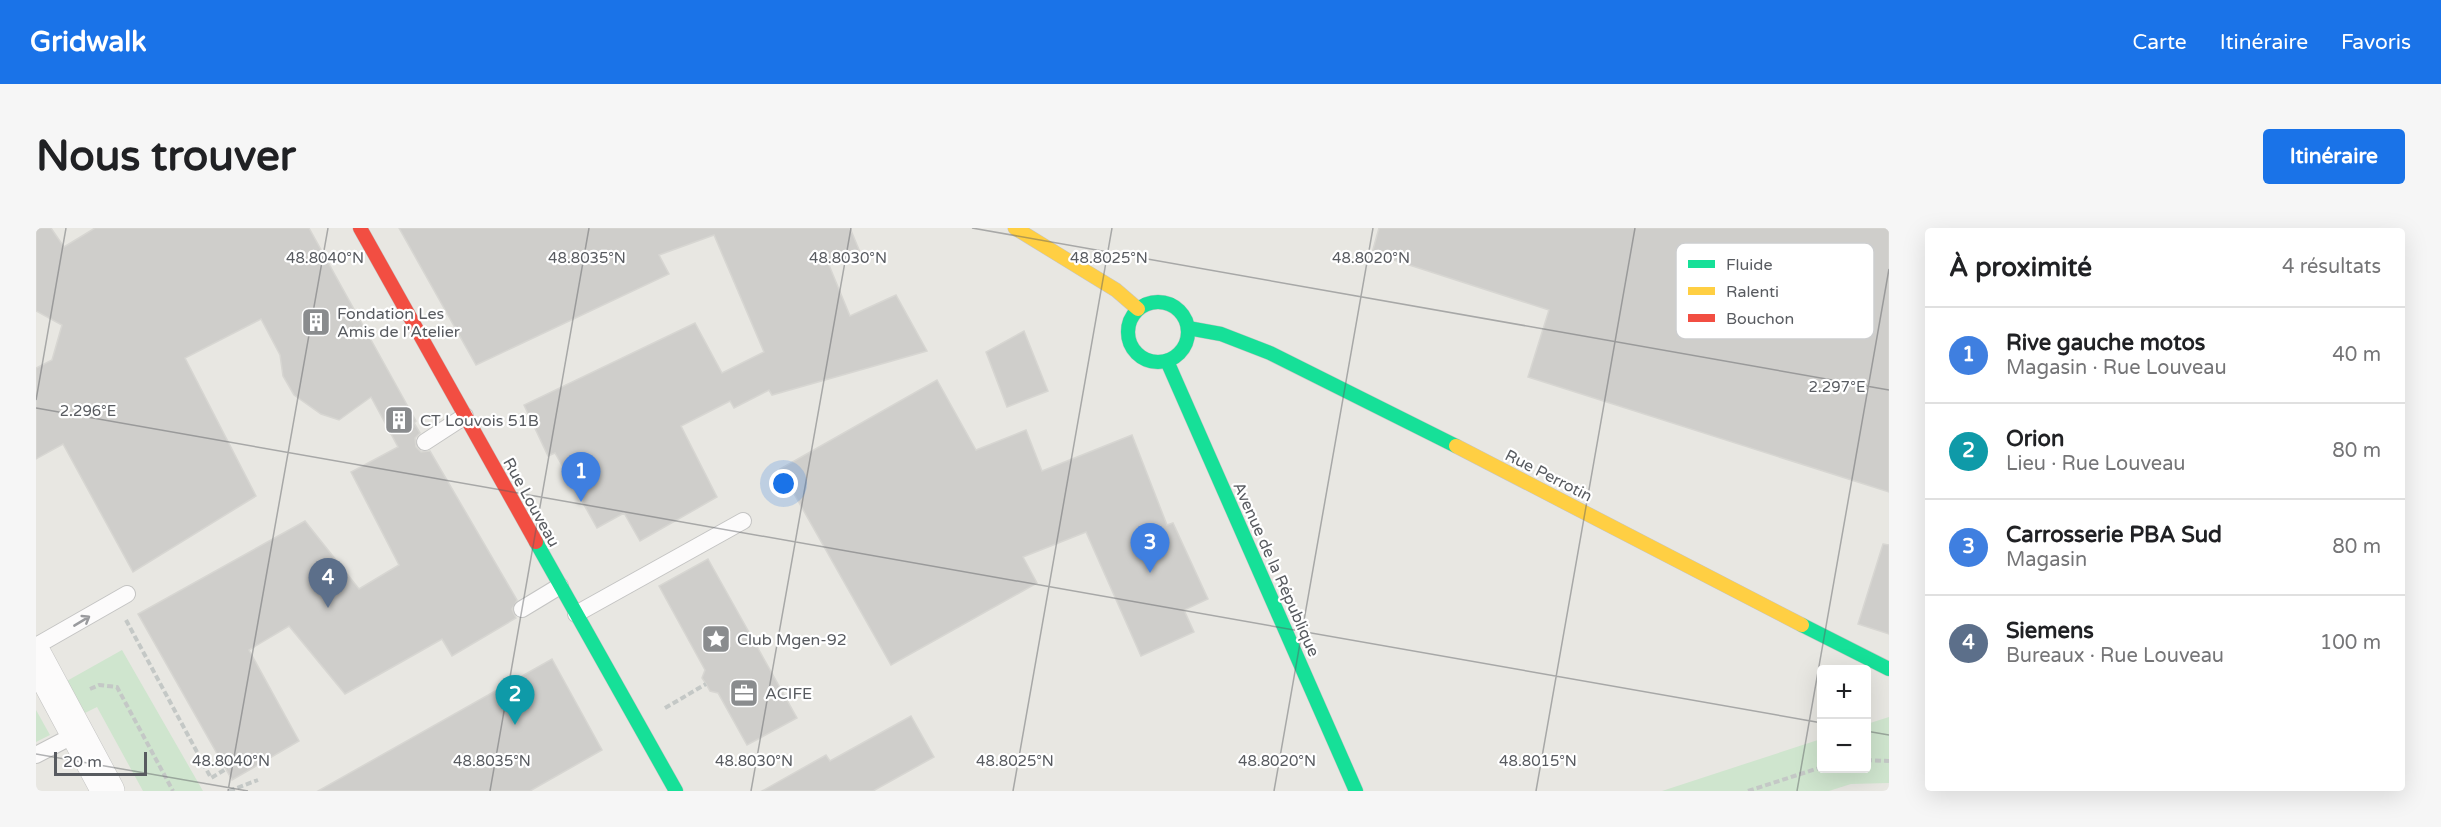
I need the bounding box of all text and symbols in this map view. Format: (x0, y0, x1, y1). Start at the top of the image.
text: Gridwalk (30, 25, 147, 59)
text: Carte (2133, 30, 2187, 55)
text: Itinéraire (2220, 30, 2308, 55)
text: Favoris (2341, 30, 2411, 55)
button: Itinéraire (2263, 129, 2405, 184)
text: Nous trouver (36, 131, 296, 182)
legend (1676, 243, 1874, 339)
text: 48.8040°N (286, 249, 364, 267)
text: 48.8035°N (548, 249, 626, 267)
text: 48.8030°N (809, 249, 887, 267)
text: 48.8025°N (1070, 249, 1148, 267)
text: 48.8020°N (1332, 249, 1410, 267)
text: À proximité (1949, 252, 2092, 283)
text: Fluide (1726, 255, 1772, 275)
text: 4 résultats (2282, 255, 2381, 279)
text: Ralenti (1726, 282, 1779, 302)
place label: Fondation Les Amis de l'Atelier (337, 304, 461, 342)
building icon: Fondation Les Amis de l'Atelier (300, 306, 332, 338)
text: Bouchon (1726, 309, 1794, 329)
text: Rive gauche motos (2006, 330, 2205, 356)
text: 1 (1962, 343, 1975, 367)
text: 40 m (2332, 343, 2381, 367)
text: Magasin · Rue Louveau (2006, 356, 2227, 380)
text: 2.297°E (1808, 378, 1866, 396)
text: 2.296°E (60, 402, 116, 420)
building icon: CT Louvois 51B (383, 404, 415, 436)
place label: CT Louvois 51B (420, 411, 539, 431)
text: Orion (2006, 426, 2064, 452)
text: 2 (1962, 439, 1975, 463)
text: 80 m (2332, 439, 2381, 463)
street label: Rue Perrotin (1501, 445, 1596, 506)
pin: 1 (562, 452, 600, 502)
text: Lieu · Rue Louveau (2006, 452, 2186, 476)
street label: Rue Louveau (498, 454, 564, 551)
your location (769, 469, 798, 498)
street label: Avenue de la République (1228, 479, 1324, 660)
text: Carrosserie PBA Sud (2006, 522, 2222, 548)
pin: 3 (1130, 524, 1170, 573)
text: 3 (1962, 535, 1975, 559)
text: 80 m (2332, 535, 2381, 559)
text: Magasin (2006, 548, 2087, 572)
pin: 4 (308, 558, 348, 608)
one-way arrow (73, 614, 90, 626)
text: Siemens (2006, 618, 2094, 644)
place icon: Club Mgen-92 (700, 623, 732, 655)
place label: Club Mgen-92 (737, 630, 847, 650)
text: 4 (1962, 631, 1975, 655)
text: 100 m (2320, 631, 2381, 655)
text: Bureaux · Rue Louveau (2006, 644, 2224, 668)
map controls (1817, 665, 1871, 773)
button: + (1817, 665, 1871, 719)
pin: 2 (496, 676, 534, 725)
office icon: ACIFE (728, 677, 760, 709)
place label: ACIFE (765, 684, 812, 704)
button: − (1817, 719, 1871, 773)
scale bar (54, 749, 147, 776)
text: 20 m (63, 752, 102, 772)
text: 48.8040°N (192, 752, 270, 770)
text: 48.8035°N (453, 752, 531, 770)
text: 48.8030°N (715, 752, 793, 770)
text: 48.8025°N (976, 752, 1054, 770)
text: 48.8020°N (1238, 752, 1316, 770)
text: 48.8015°N (1499, 752, 1577, 770)

